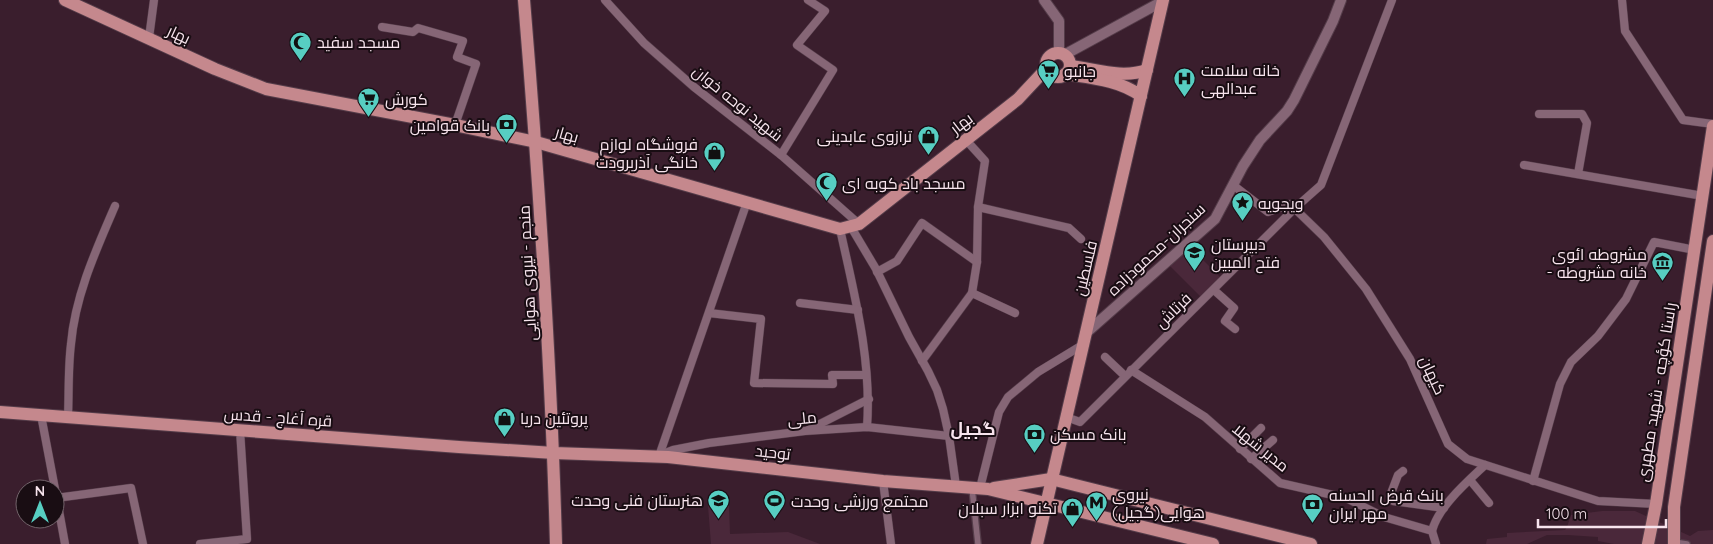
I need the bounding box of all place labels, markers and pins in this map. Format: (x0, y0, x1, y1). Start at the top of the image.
mosque icon: مسجد سفید (289, 30, 313, 61)
place label: مسجد سفید (317, 32, 400, 52)
supermarket icon: جانبو (1036, 59, 1060, 90)
place label: خانه سلامت عبدالهی (1201, 60, 1280, 99)
place label: جانبو (1064, 61, 1096, 81)
hospital icon: خانه سلامت عبدالهی (1173, 67, 1197, 98)
supermarket icon: کورش (357, 87, 381, 118)
place label: کورش (385, 89, 428, 110)
bank icon: بانک قوامین (494, 113, 518, 144)
place label: بانک قوامین (410, 115, 490, 136)
shop icon: ترازوی عابدینی (916, 124, 940, 155)
place label: ترازوی عابدینی (817, 126, 913, 147)
place label: فروشگاه لوازم خانگی آذربرودت (596, 134, 698, 173)
shop icon: فروشگاه لوازم خانگی آذربرودت (702, 141, 726, 172)
mosque icon: مسجد باد کوبه ای (814, 171, 838, 202)
place label: مسجد باد کوبه ای (842, 173, 965, 194)
place icon: ویجویه (1230, 191, 1254, 222)
place label: ویجویه (1258, 193, 1303, 213)
place label: دبیرستان فتح المبین (1211, 234, 1280, 274)
school or university icon: دبیرستان فتح المبین (1183, 241, 1207, 272)
place label: مشروطه ائوی - خانه مشروطه (1546, 244, 1647, 282)
museum icon: مشروطه ائوی - خانه مشروطه (1651, 251, 1675, 282)
shop icon: پروتئین دریا (492, 406, 516, 437)
place label: پروتئین دریا (520, 408, 589, 430)
bank icon: بانک مسکن (1022, 422, 1046, 453)
place label: بانک مسکن (1050, 424, 1126, 445)
place label: نیروی هوایی(گجیل) (1112, 484, 1205, 523)
place label: بانک قرض الحسنه مهر ایران (1329, 485, 1444, 524)
school or university icon: هنرستان فنی وحدت (707, 488, 731, 519)
sports icon: مجتمع ورزشی وحدت (763, 489, 787, 520)
place label: هنرستان فنی وحدت (571, 490, 703, 511)
place label: مجتمع ورزشی وحدت (791, 491, 929, 513)
metro station icon: نیروی هوایی(گجیل) (1084, 491, 1108, 522)
bank icon: بانک قرض الحسنه مهر ایران (1301, 492, 1325, 523)
shop icon: تکنو ابزار سبلان (1061, 496, 1085, 527)
place label: تکنو ابزار سبلان (958, 498, 1058, 519)

